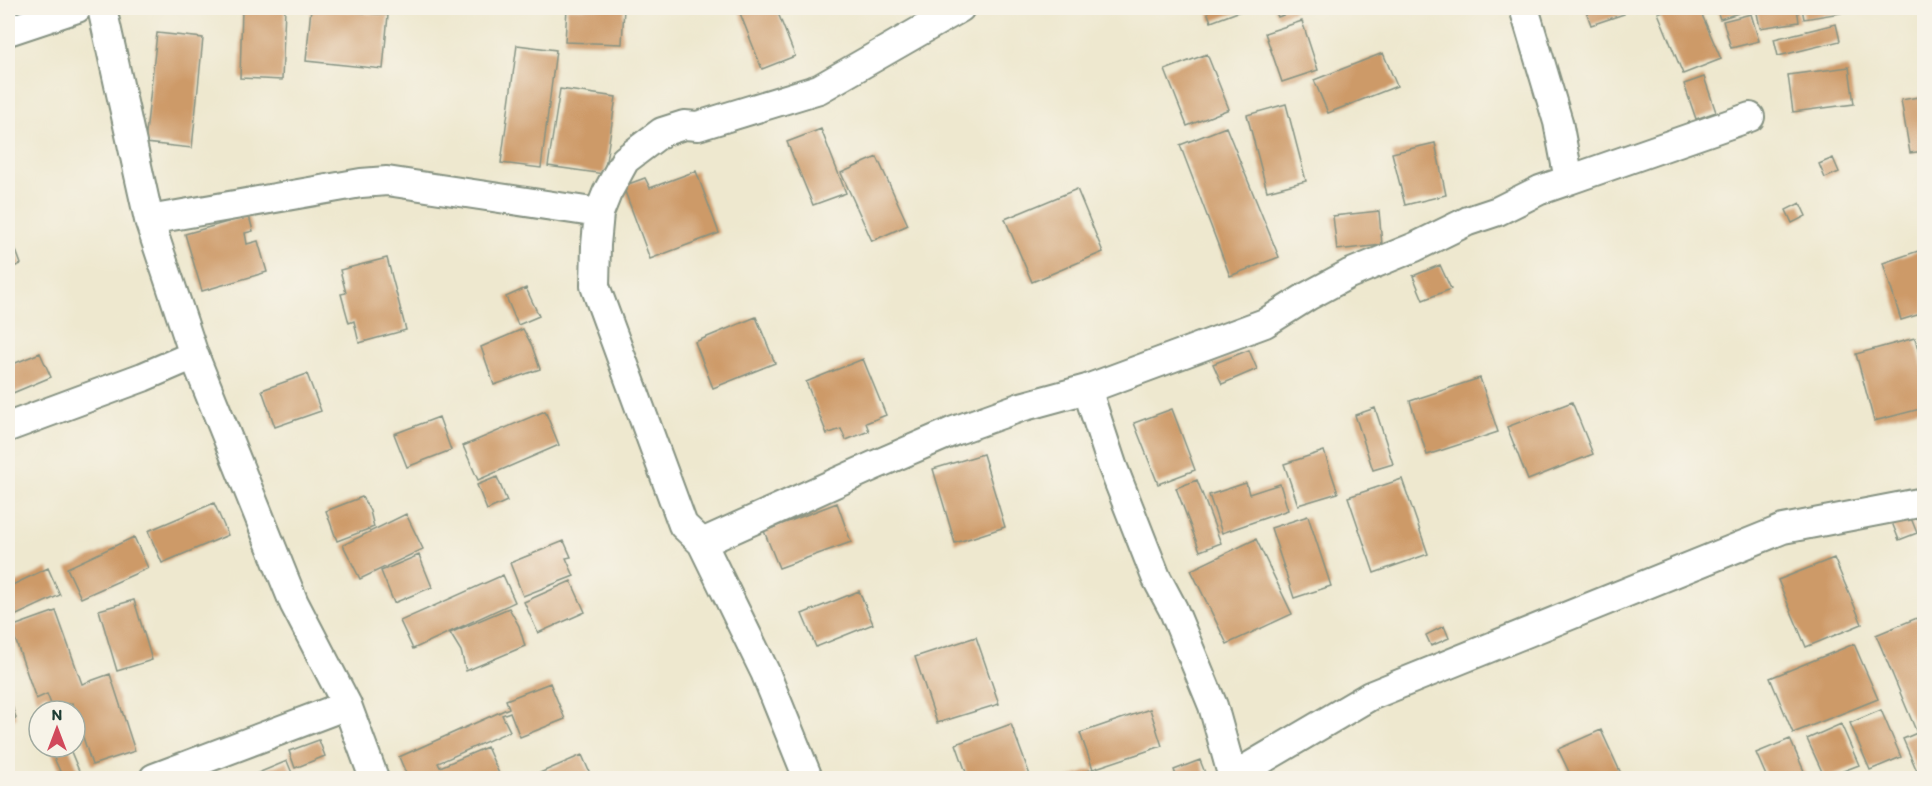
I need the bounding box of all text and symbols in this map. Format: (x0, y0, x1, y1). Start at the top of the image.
north arrow (27, 699, 87, 759)
text: N (52, 705, 62, 724)

